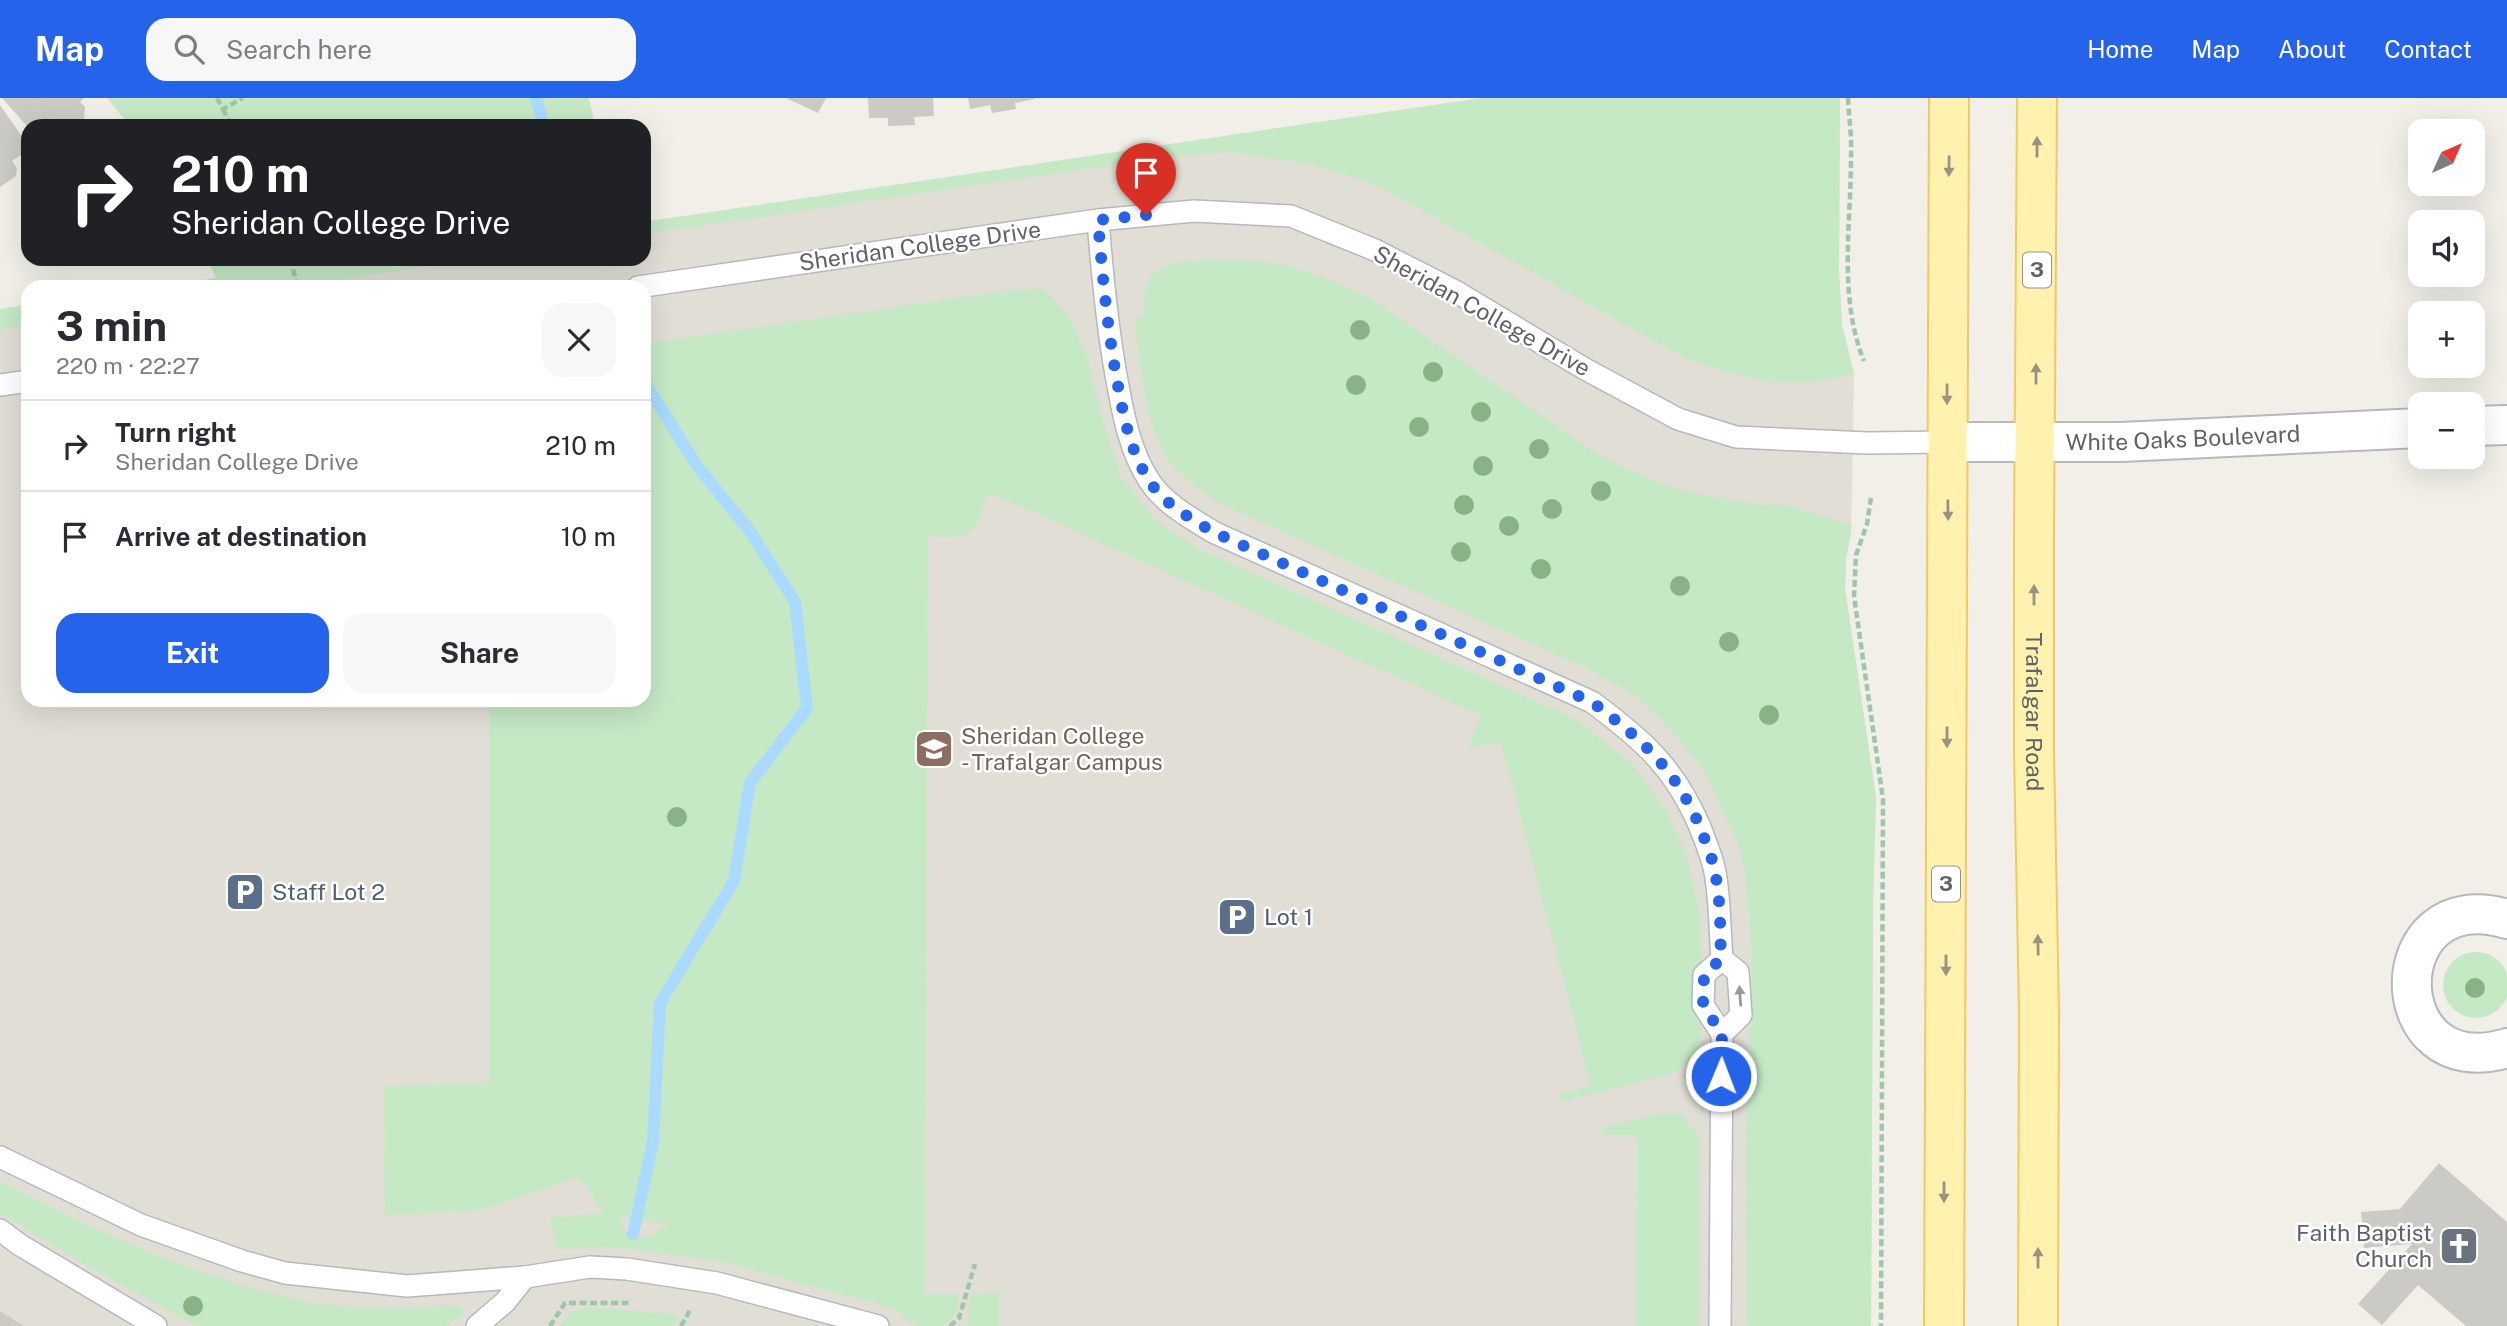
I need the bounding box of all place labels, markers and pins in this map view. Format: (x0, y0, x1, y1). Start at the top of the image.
pin (1116, 143, 1176, 215)
place label: Sheridan College - Trafalgar Campus (961, 722, 1163, 775)
school or university icon: Sheridan College - Trafalgar Campus (913, 728, 955, 770)
parking icon: Staff Lot 2 (224, 871, 266, 913)
place label: Staff Lot 2 (272, 878, 385, 905)
parking icon: Lot 1 (1216, 896, 1258, 938)
place label: Lot 1 (1264, 903, 1313, 930)
place label: Faith Baptist Church (2296, 1219, 2432, 1272)
church icon: Faith Baptist Church (2438, 1225, 2480, 1267)

